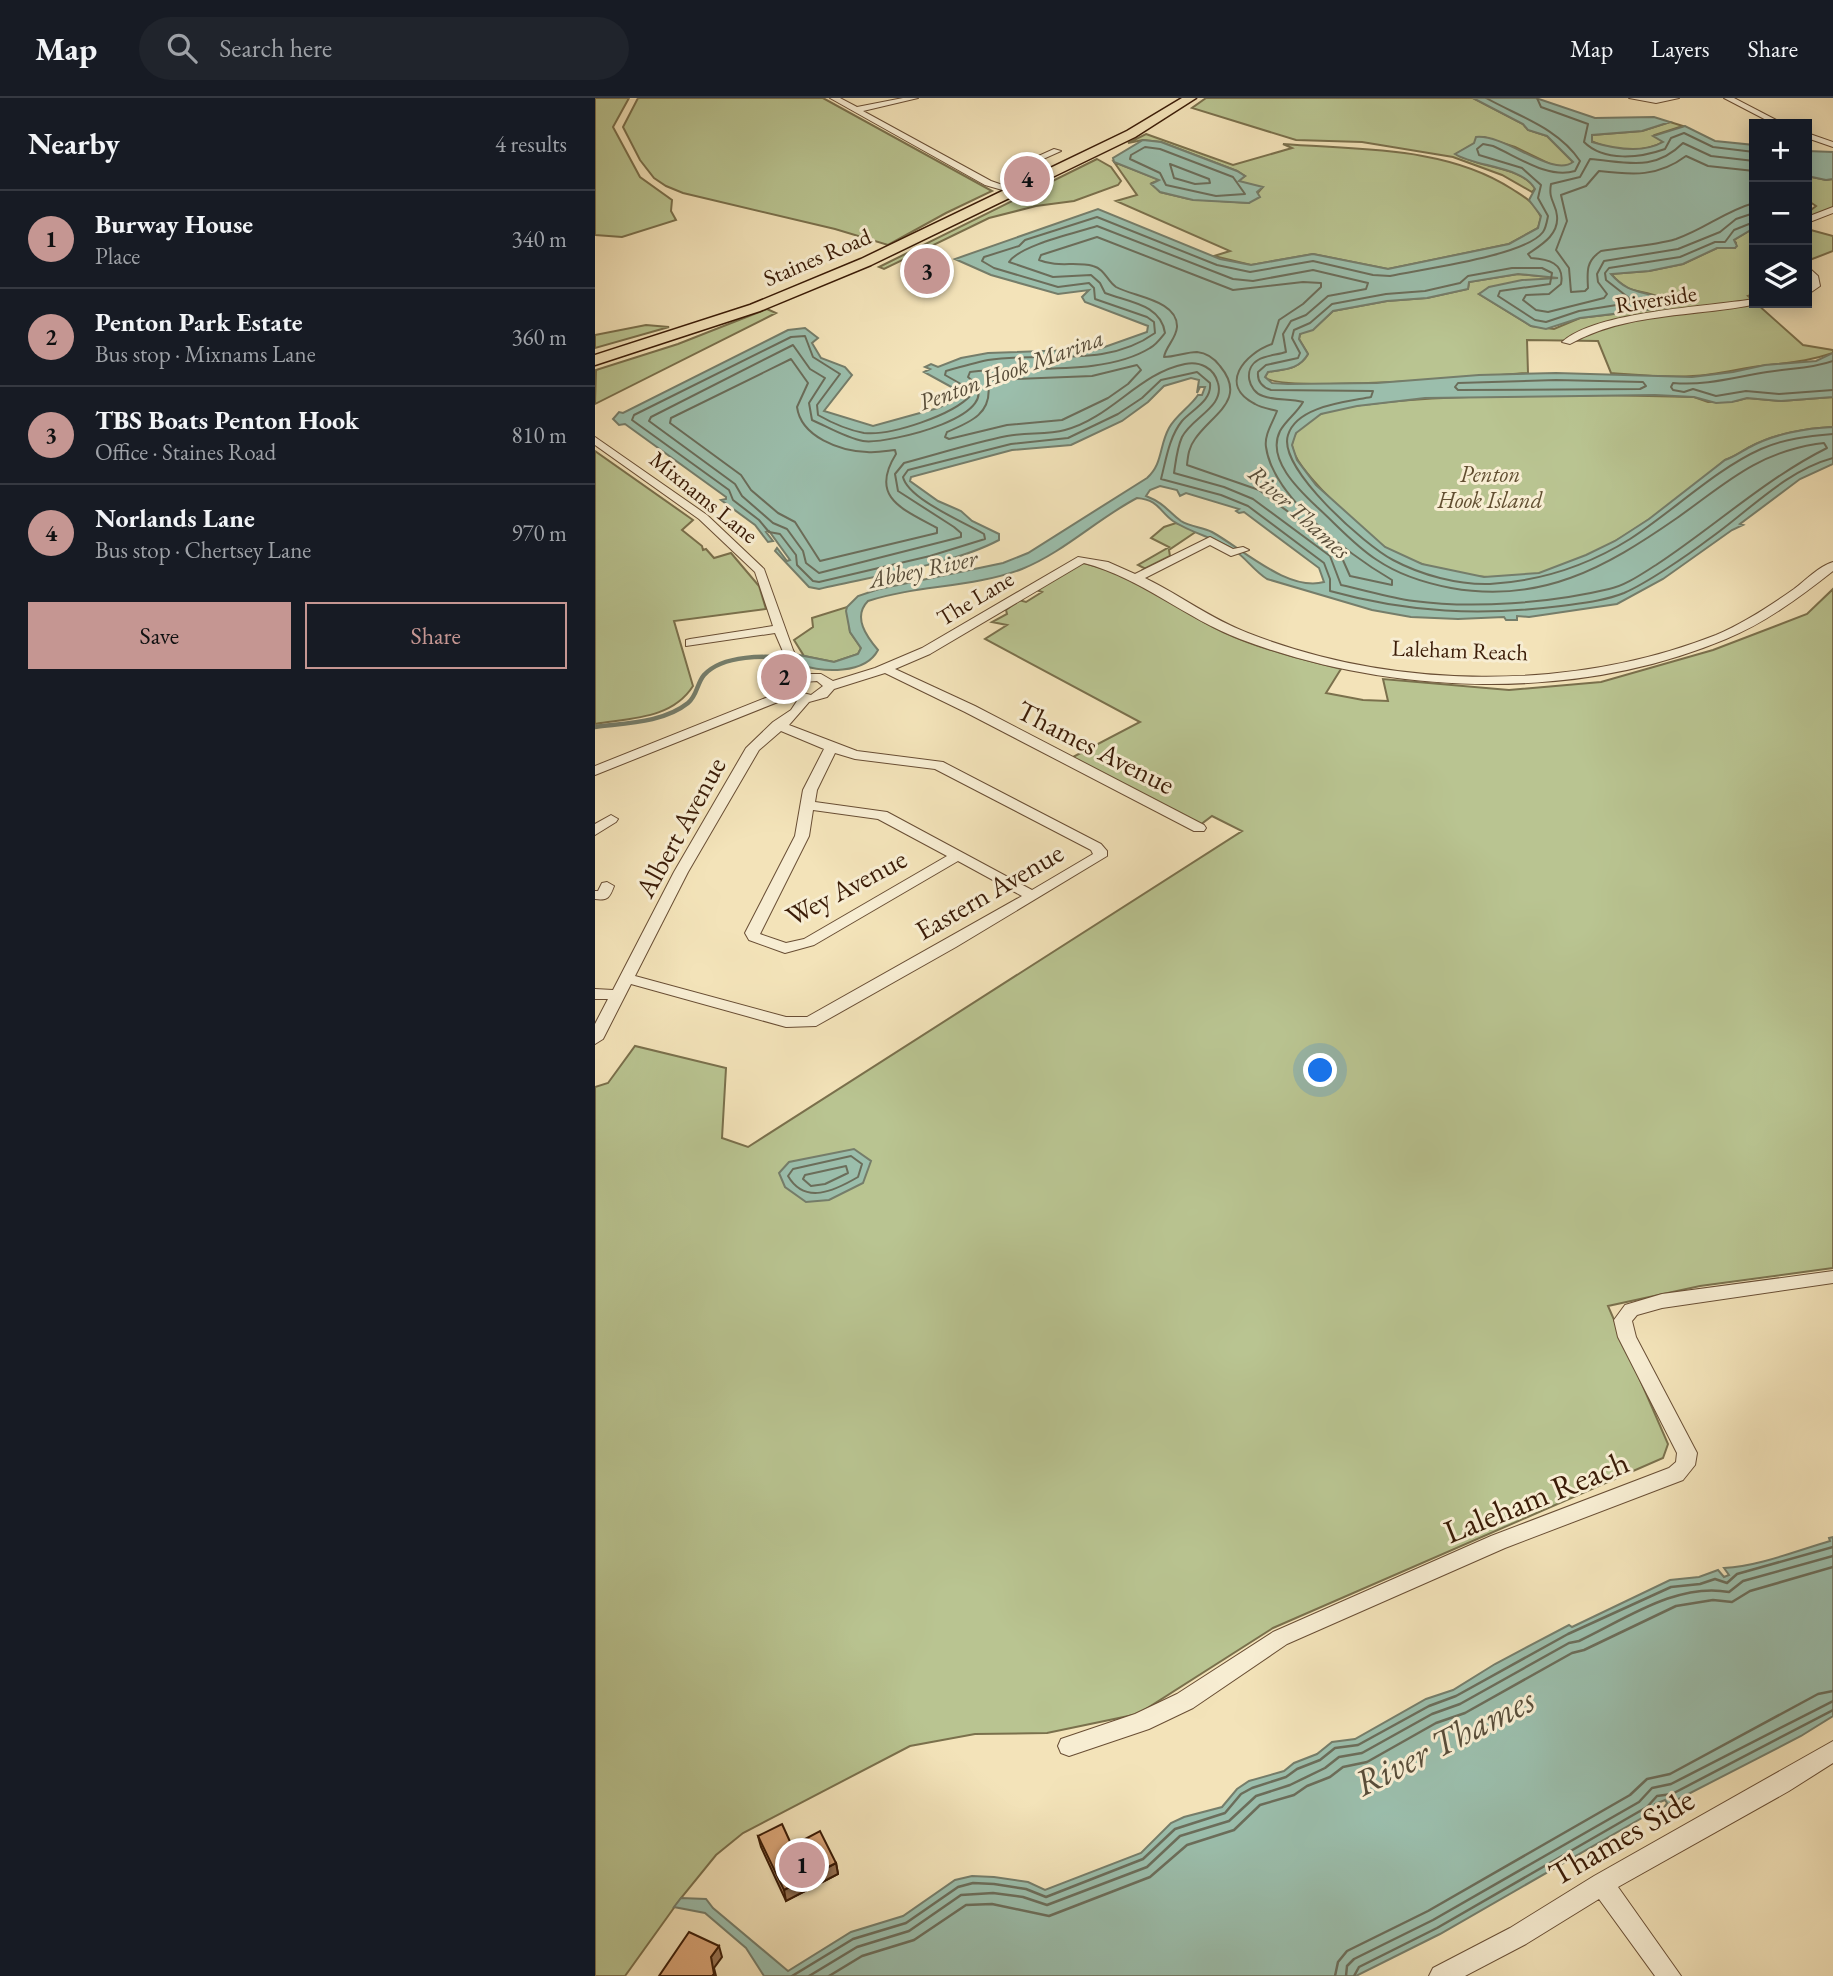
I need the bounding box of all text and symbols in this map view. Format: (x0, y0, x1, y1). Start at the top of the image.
search box (139, 17, 629, 80)
text: Map (35, 27, 97, 70)
icon: search (163, 29, 201, 67)
text: Search here (219, 31, 332, 65)
text: Map (1570, 33, 1613, 64)
text: Layers (1651, 33, 1710, 64)
text: Share (1748, 33, 1798, 64)
map controls (1749, 119, 1812, 308)
button: + (1749, 119, 1812, 182)
text: Nearby (28, 124, 120, 163)
text: 4 results (495, 129, 567, 159)
pin: 4 (1004, 153, 1050, 205)
button: − (1749, 182, 1812, 245)
text: Burway House (95, 207, 253, 241)
street label: Staines Road (759, 221, 876, 293)
text: 1 (45, 224, 57, 254)
text: 340 m (511, 224, 567, 254)
text: Place (95, 241, 140, 271)
pin: 3 (904, 245, 950, 297)
button: layers (1749, 245, 1812, 308)
street label: Riverside (1613, 278, 1699, 320)
text: Penton Park Estate (95, 305, 303, 339)
text: 2 (45, 322, 57, 352)
text: 360 m (511, 322, 567, 352)
water label: Penton Hook Marina (914, 322, 1108, 417)
text: Bus stop · Mixnams Lane (95, 339, 316, 369)
text: TBS Boats Penton Hook (95, 403, 359, 437)
text: 3 (45, 420, 57, 450)
text: 810 m (511, 420, 567, 450)
text: Office · Staines Road (95, 437, 276, 467)
street label: Mixnams Lane (644, 444, 764, 550)
water label: River Thames (1242, 458, 1357, 566)
park label: Penton Hook Island (1436, 459, 1543, 515)
text: Norlands Lane (95, 501, 255, 535)
text: 4 (45, 518, 57, 548)
text: 970 m (511, 518, 567, 548)
text: Bus stop · Chertsey Lane (95, 535, 311, 565)
water label: Abbey River (864, 541, 982, 596)
street label: The Lane (931, 563, 1019, 633)
button: Save (28, 602, 291, 669)
button: Share (305, 602, 567, 669)
street label: Laleham Reach (1391, 633, 1529, 667)
pin: 2 (761, 651, 807, 703)
street label: Thames Avenue (1011, 692, 1181, 802)
street label: Albert Avenue (626, 750, 733, 905)
street label: Eastern Avenue (908, 834, 1070, 948)
street label: Wey Avenue (779, 840, 913, 934)
your location (1303, 1053, 1337, 1087)
street label: Laleham Reach (1437, 1440, 1635, 1553)
water label: River Thames (1346, 1675, 1543, 1807)
street label: Thames Side (1541, 1777, 1702, 1895)
pin: 1 (779, 1839, 825, 1891)

